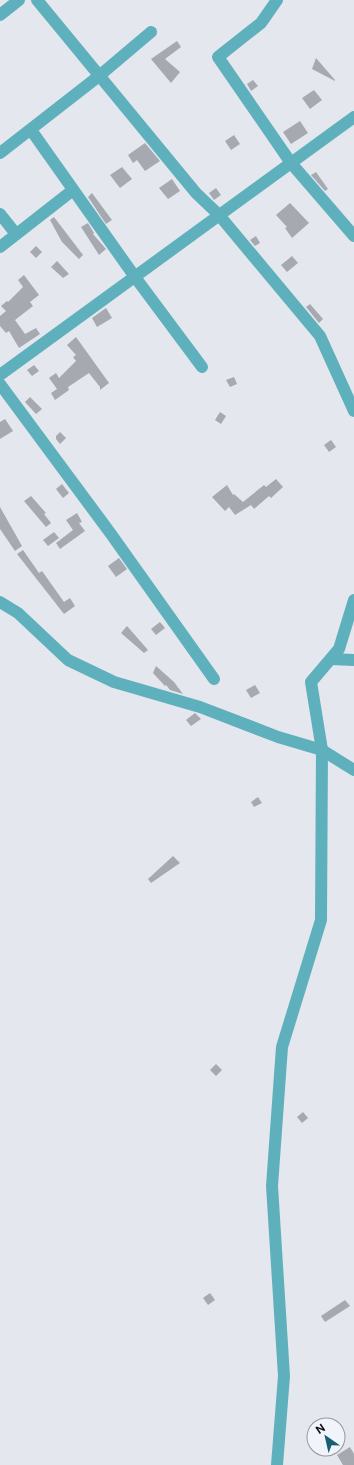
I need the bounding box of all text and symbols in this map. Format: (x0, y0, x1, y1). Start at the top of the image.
north arrow (306, 1417, 346, 1457)
text: N (313, 1421, 327, 1436)

